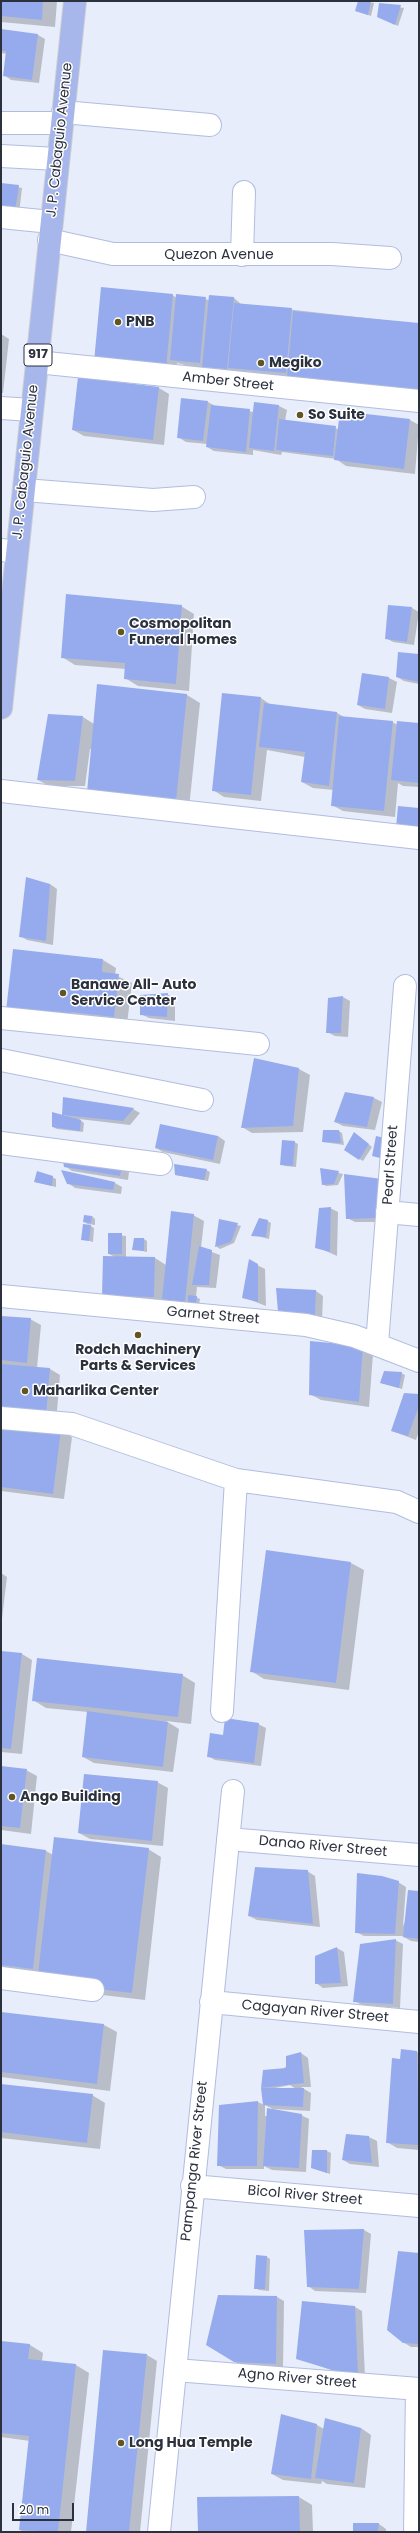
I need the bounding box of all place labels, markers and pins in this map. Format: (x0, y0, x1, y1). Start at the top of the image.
place label: PNB (126, 314, 154, 330)
marker: PNB (113, 317, 123, 327)
place label: Megiko (269, 355, 322, 371)
marker: Megiko (256, 358, 266, 368)
place label: So Suite (308, 407, 365, 423)
marker: So Suite (295, 410, 305, 420)
place label: Cosmopolitan Funeral Homes (129, 616, 237, 648)
marker: Cosmopolitan Funeral Homes (116, 627, 126, 637)
place label: Banawe All- Auto Service Center (71, 977, 196, 1010)
marker: Banawe All- Auto Service Center (58, 988, 68, 998)
marker: Rodch Machinery Parts & Services (133, 1330, 143, 1340)
place label: Rodch Machinery Parts & Services (75, 1342, 201, 1374)
place label: Maharlika Center (33, 1383, 159, 1399)
marker: Maharlika Center (20, 1386, 30, 1396)
place label: Ango Building (20, 1789, 121, 1805)
marker: Ango Building (7, 1792, 17, 1802)
place label: Long Hua Temple (129, 2435, 253, 2451)
marker: Long Hua Temple (116, 2438, 126, 2448)

